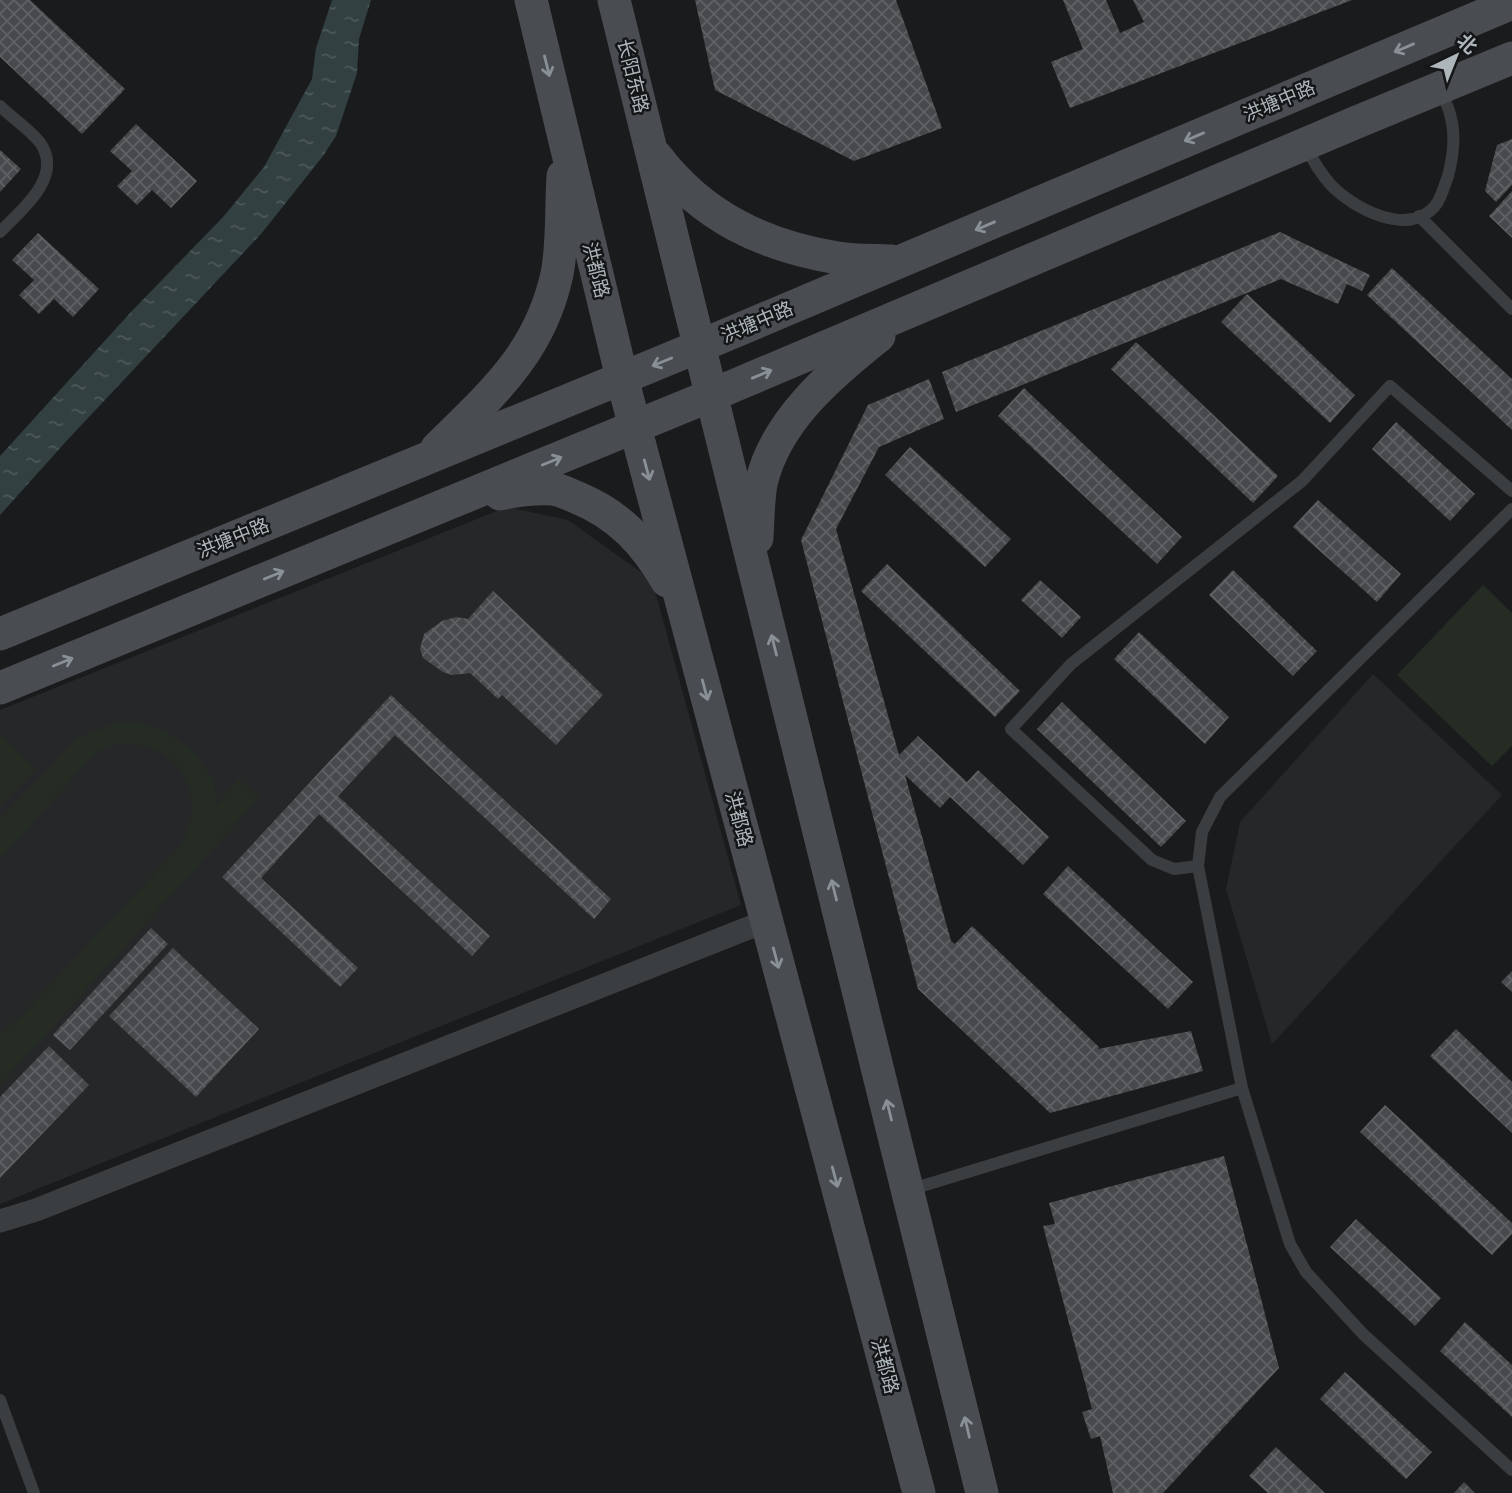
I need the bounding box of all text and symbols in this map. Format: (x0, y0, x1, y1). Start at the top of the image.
north arrow (1421, 21, 1491, 91)
text: 北 (1452, 28, 1483, 60)
street label: 长阳东路 (612, 36, 654, 116)
one-way arrow (1393, 43, 1415, 56)
one-way arrow (541, 54, 554, 77)
street label: 洪塘中路 (1239, 75, 1319, 127)
one-way arrow (1184, 131, 1206, 144)
one-way arrow (975, 220, 996, 233)
street label: 洪都路 (577, 239, 615, 301)
street label: 洪塘中路 (717, 296, 797, 348)
one-way arrow (652, 356, 674, 369)
one-way arrow (751, 367, 772, 380)
one-way arrow (541, 454, 562, 467)
one-way arrow (641, 459, 654, 481)
street label: 洪塘中路 (193, 512, 273, 564)
one-way arrow (262, 568, 284, 581)
one-way arrow (767, 634, 780, 657)
one-way arrow (52, 654, 73, 667)
one-way arrow (699, 678, 712, 701)
street label: 洪都路 (720, 788, 758, 850)
one-way arrow (827, 879, 840, 901)
one-way arrow (770, 946, 783, 968)
one-way arrow (882, 1100, 895, 1122)
one-way arrow (829, 1165, 842, 1188)
street label: 洪都路 (866, 1335, 904, 1397)
one-way arrow (959, 1416, 972, 1438)

